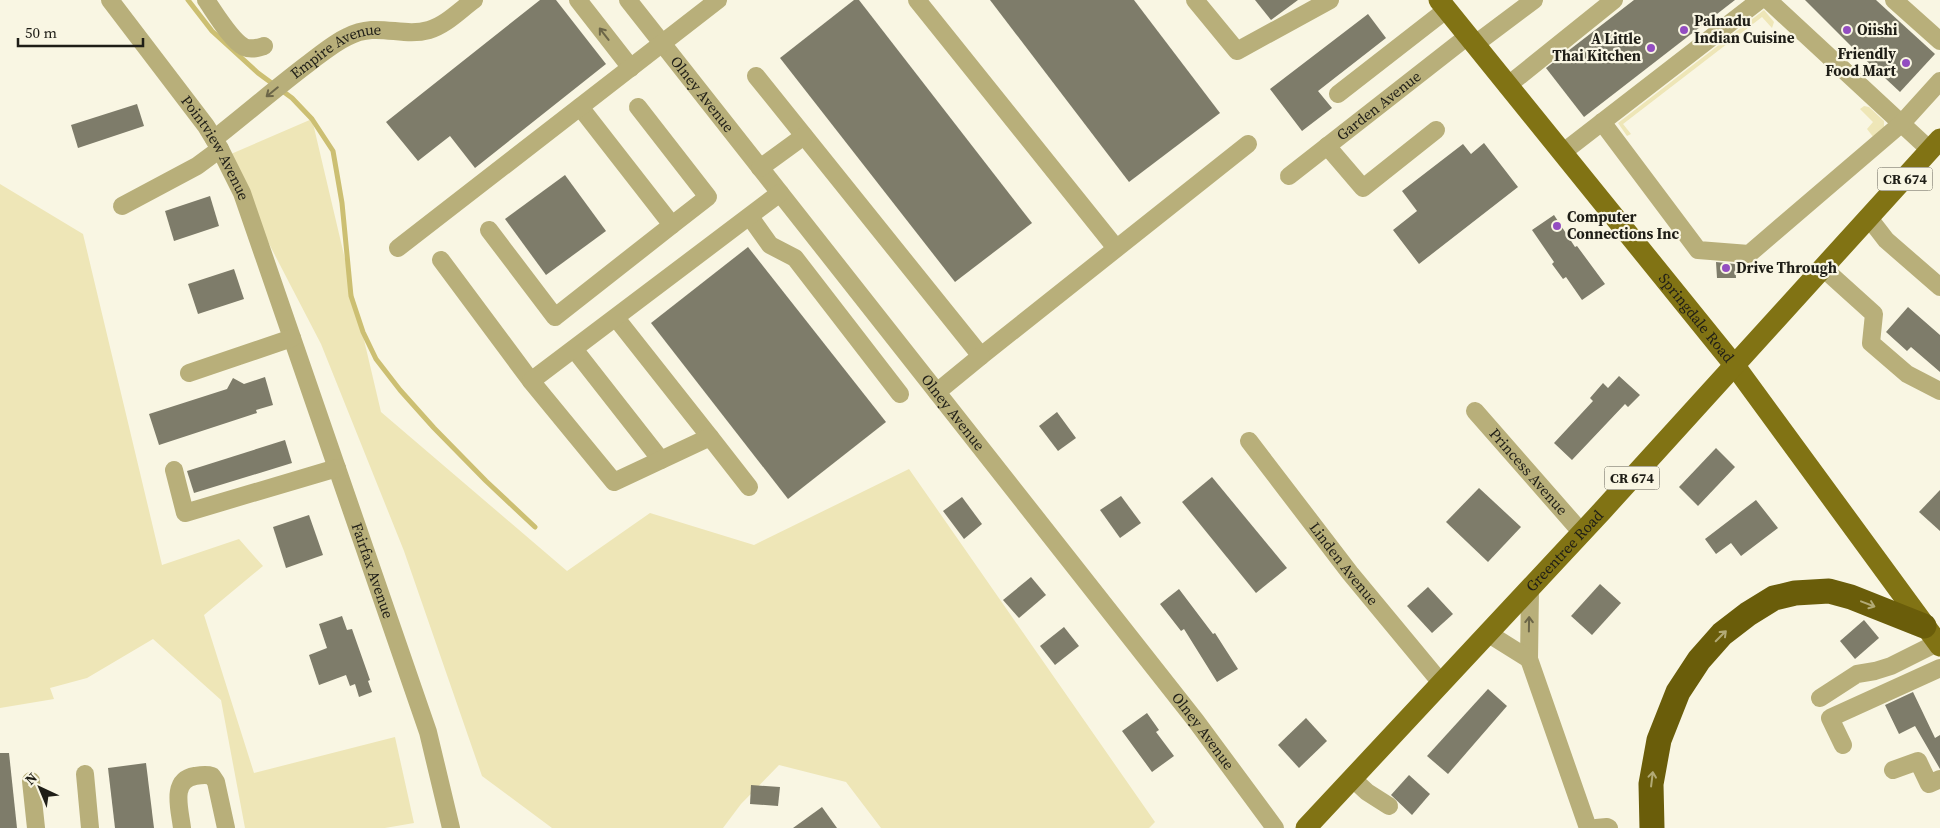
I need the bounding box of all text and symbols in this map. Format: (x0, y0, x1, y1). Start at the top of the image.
place label: Palnadu Indian Cuisine (1694, 10, 1795, 48)
scale bar (18, 15, 142, 47)
street label: Empire Avenue (286, 19, 382, 84)
place label: Oiishi (1857, 19, 1898, 40)
text: 50 m (25, 22, 57, 43)
marker: Palnadu Indian Cuisine (1678, 24, 1690, 36)
marker: Oiishi (1841, 24, 1853, 36)
one-way arrow (599, 28, 610, 41)
place label: A Little Thai Kitchen (1552, 28, 1641, 66)
marker: A Little Thai Kitchen (1645, 42, 1657, 54)
place label: Friendly Food Mart (1825, 43, 1897, 81)
street label: Olney Avenue (666, 51, 740, 137)
marker: Friendly Food Mart (1900, 57, 1912, 69)
street label: Garden Avenue (1332, 65, 1425, 145)
one-way arrow (266, 86, 279, 97)
street label: Pointview Avenue (176, 91, 255, 203)
road number: CR 674 (1878, 168, 1932, 190)
place label: Computer Connections Inc (1567, 206, 1680, 244)
marker: Computer Connections Inc (1551, 220, 1563, 232)
place label: Drive Through (1736, 257, 1837, 278)
marker: Drive Through (1720, 262, 1732, 274)
street label: Springdale Road (1654, 269, 1739, 367)
street label: Olney Avenue (917, 369, 990, 455)
street label: Princess Avenue (1485, 424, 1573, 520)
road number: CR 674 (1604, 466, 1660, 489)
street label: Greentree Road (1521, 505, 1608, 596)
street label: Linden Avenue (1305, 517, 1384, 610)
street label: Fairfax Avenue (347, 520, 399, 622)
one-way arrow (1860, 600, 1875, 609)
one-way arrow (1524, 617, 1534, 633)
one-way arrow (1714, 630, 1727, 642)
street label: Olney Avenue (1167, 688, 1240, 774)
north arrow (15, 763, 65, 813)
text: N (20, 768, 42, 789)
one-way arrow (1647, 772, 1657, 788)

